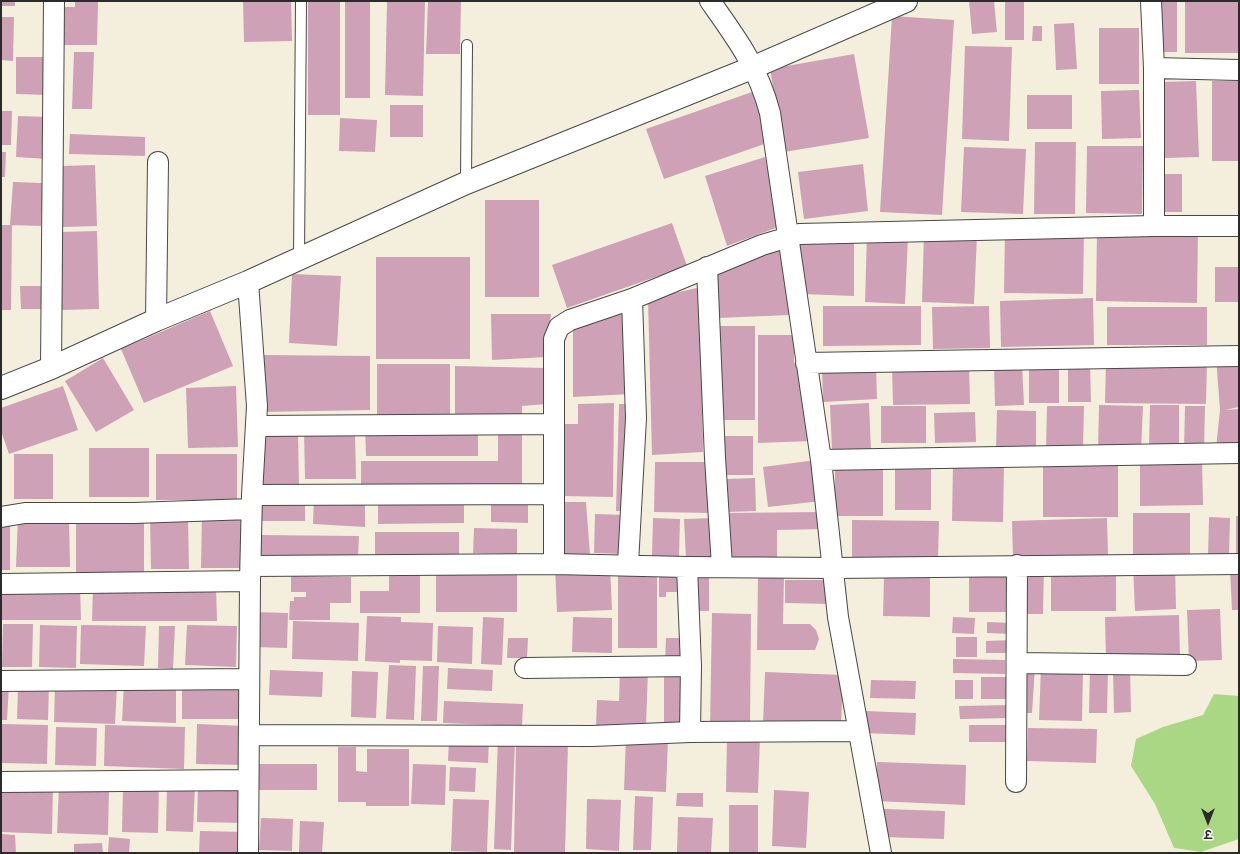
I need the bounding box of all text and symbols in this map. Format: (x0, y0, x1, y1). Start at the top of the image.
north arrow (1188, 802, 1228, 842)
text: उ (1204, 827, 1212, 841)

